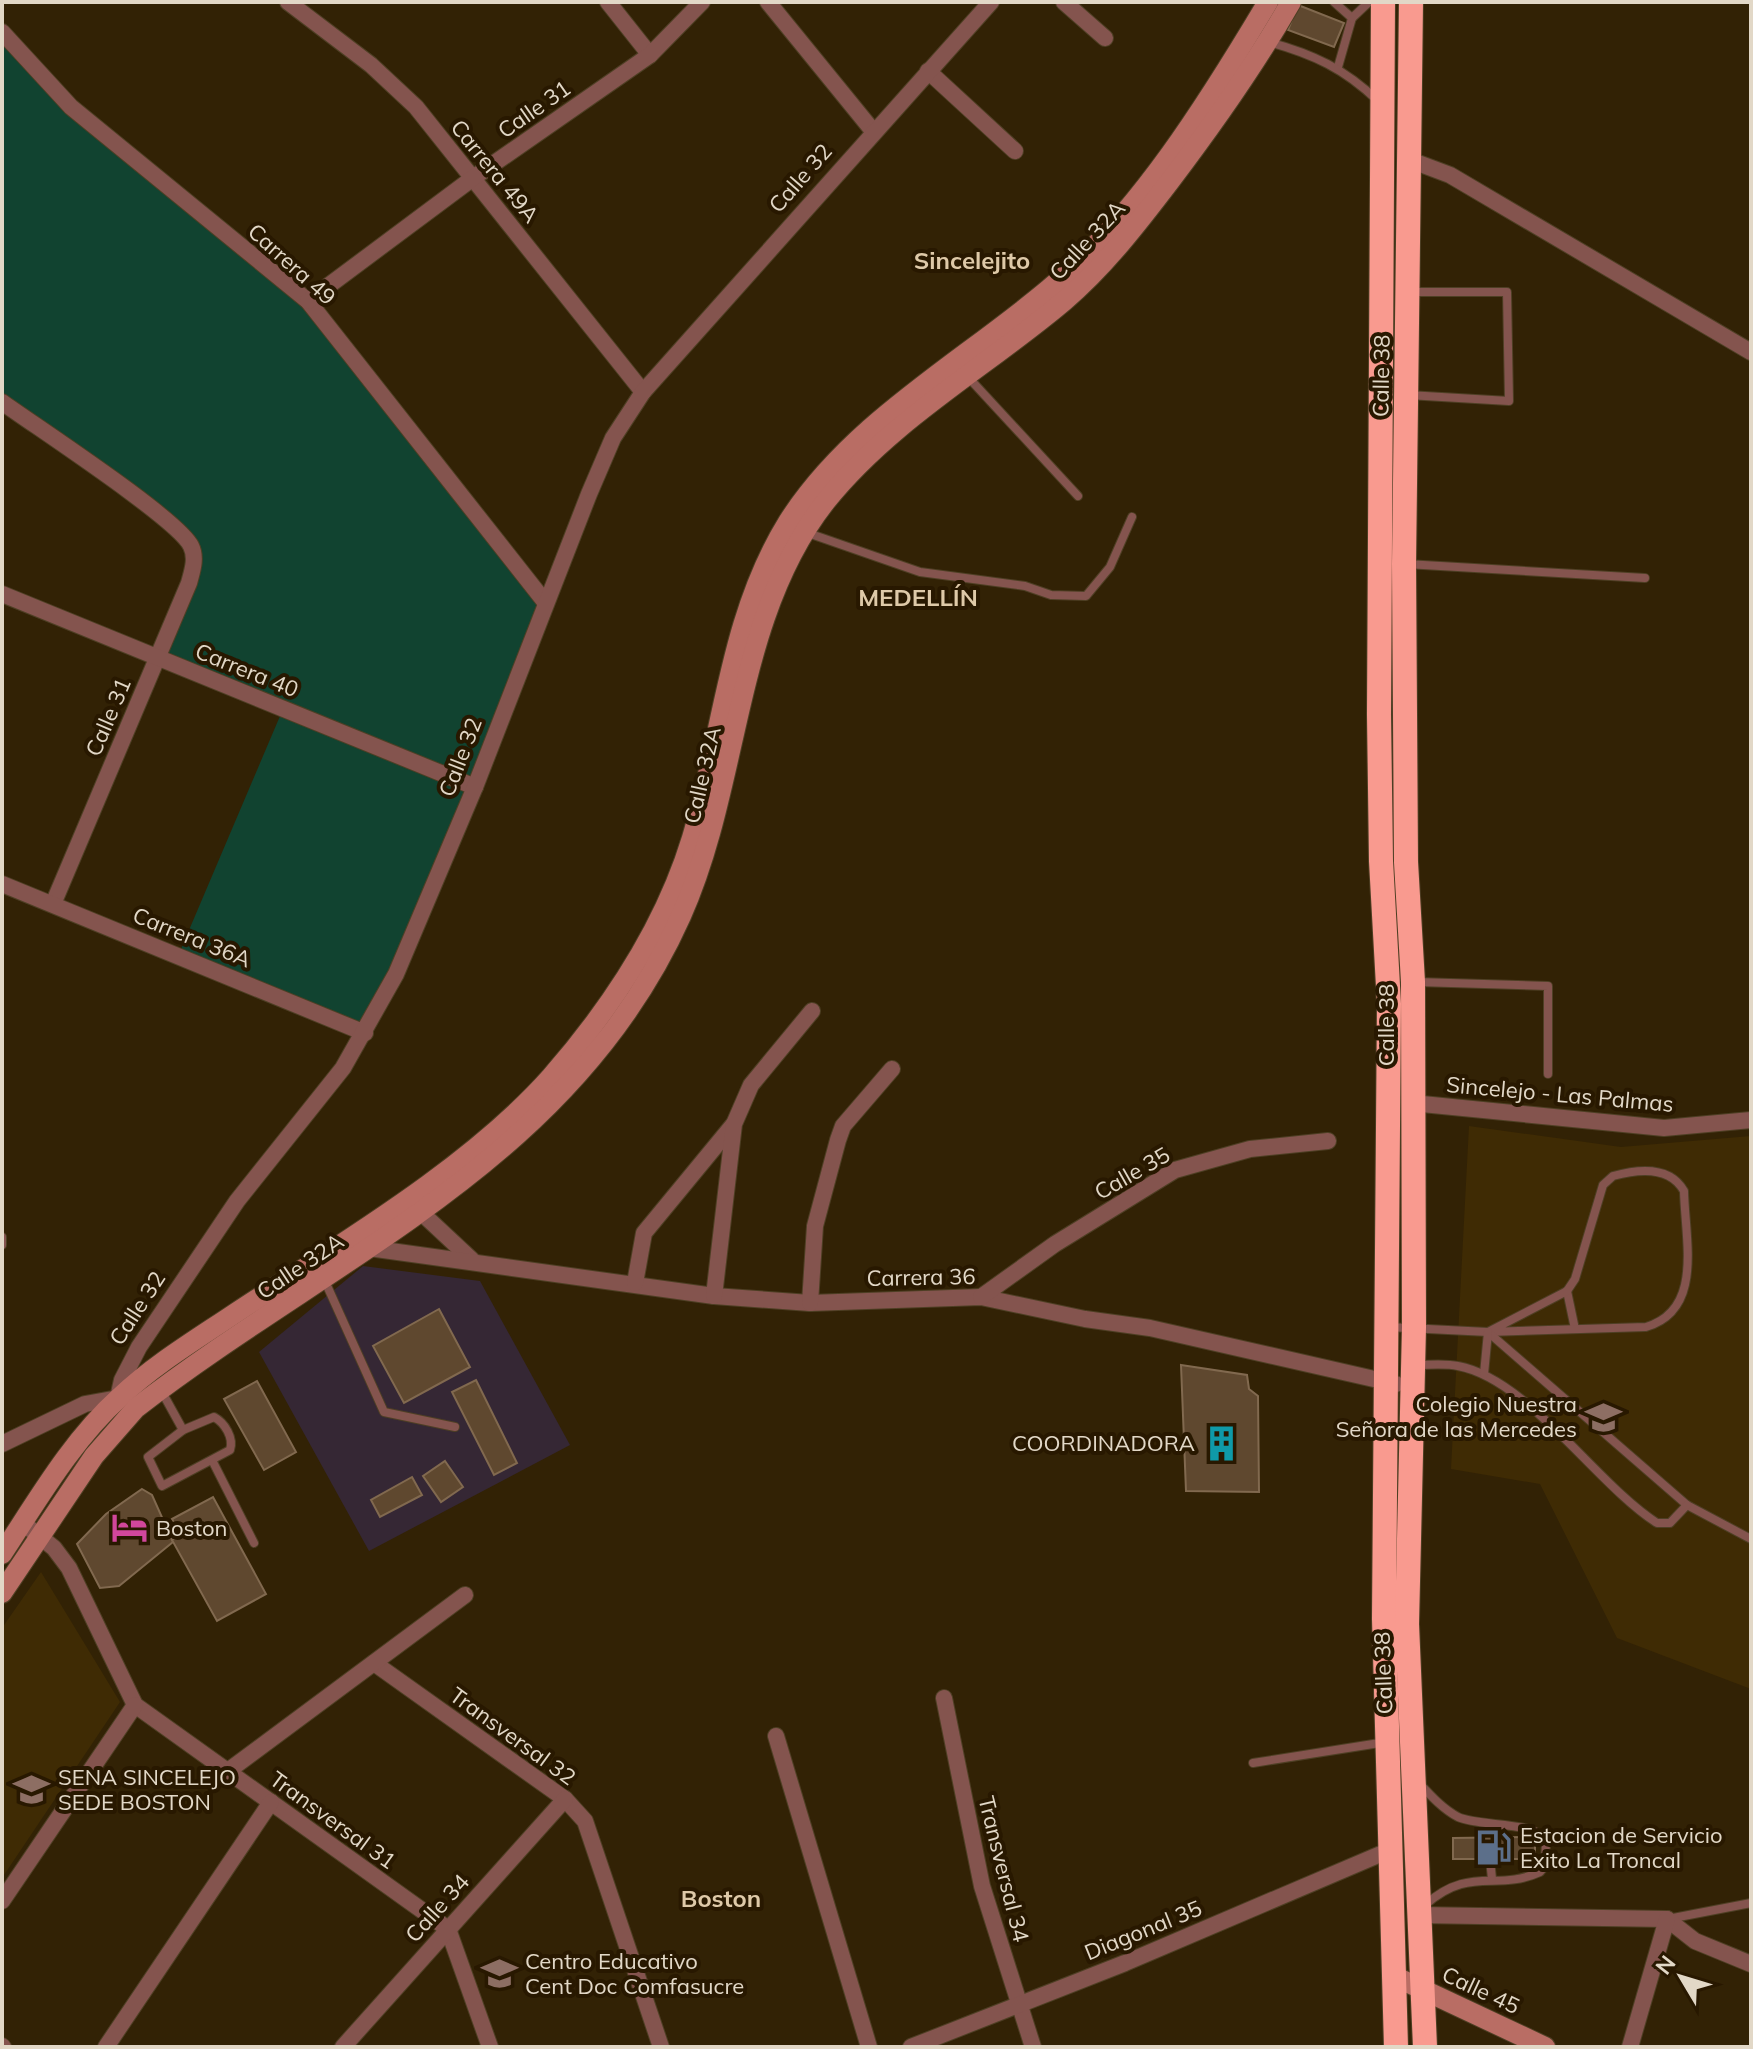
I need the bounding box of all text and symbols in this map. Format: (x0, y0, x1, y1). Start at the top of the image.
street label: Calle 31 (492, 74, 576, 144)
street label: Carrera 49A (445, 114, 545, 228)
street label: Calle 32 (762, 138, 838, 218)
street label: Calle 32A (1043, 194, 1131, 286)
street label: Carrera 49 (242, 217, 342, 311)
district label: Sincelejito (914, 245, 1030, 275)
street label: Calle 38 (1366, 335, 1396, 417)
district label: MEDELLÍN (858, 582, 978, 612)
street label: Carrera 40 (191, 637, 303, 703)
street label: Calle 31 (79, 674, 137, 760)
street label: Calle 32 (432, 713, 488, 801)
street label: Calle 32A (677, 724, 727, 826)
street label: Carrera 36A (129, 901, 255, 973)
street label: Calle 38 (1372, 984, 1400, 1066)
street label: Sincelejo - Las Palmas (1445, 1070, 1675, 1118)
street label: Calle 35 (1089, 1140, 1175, 1206)
street label: Calle 32A (251, 1227, 349, 1305)
street label: Carrera 36 (866, 1262, 976, 1292)
street label: Calle 32 (103, 1266, 171, 1350)
place label: Colegio Nuestra Señora de las Mercedes (1336, 1390, 1577, 1443)
school or university icon: Colegio Nuestra Señora de las Mercedes (1584, 1398, 1622, 1436)
building icon: COORDINADORA (1202, 1424, 1240, 1462)
place label: COORDINADORA (1012, 1429, 1195, 1457)
hotel icon: Boston (111, 1509, 149, 1547)
place label: Boston (156, 1514, 227, 1542)
street label: Calle 38 (1368, 1631, 1398, 1715)
street label: Transversal 32 (444, 1681, 582, 1791)
place label: SENA SINCELEJO SEDE BOSTON (58, 1763, 236, 1816)
street label: Transversal 31 (264, 1765, 402, 1875)
school or university icon: SENA SINCELEJO SEDE BOSTON (13, 1771, 51, 1809)
street label: Transversal 34 (972, 1793, 1036, 1945)
place label: Estacion de Servicio Exito La Troncal (1520, 1821, 1723, 1874)
fuel station icon: Estacion de Servicio Exito La Troncal (1475, 1829, 1513, 1867)
street label: Calle 34 (399, 1868, 475, 1948)
district label: Boston (681, 1883, 761, 1913)
street label: Diagonal 35 (1080, 1894, 1206, 1966)
north arrow (1641, 1937, 1721, 2017)
place label: Centro Educativo Cent Doc Comfasucre (525, 1947, 744, 2000)
text: N (1649, 1950, 1681, 1980)
school or university icon: Centro Educativo Cent Doc Comfasucre (480, 1955, 518, 1993)
street label: Calle 45 (1438, 1960, 1524, 2020)

